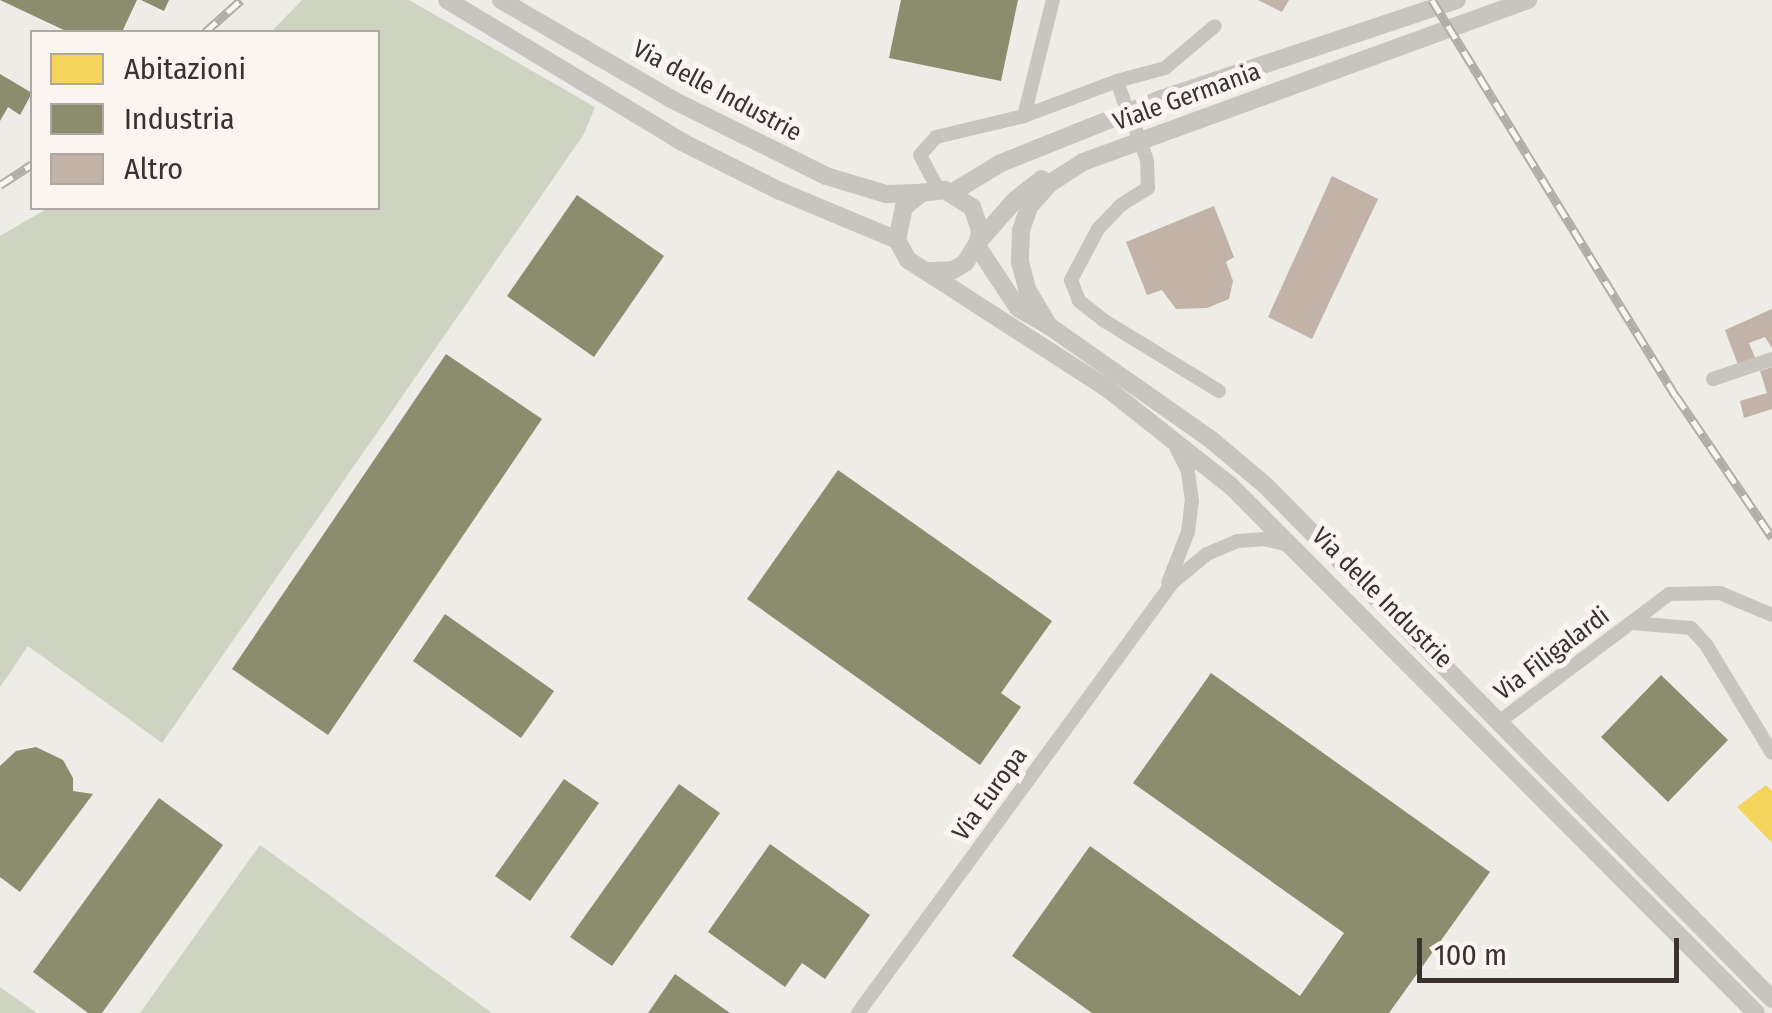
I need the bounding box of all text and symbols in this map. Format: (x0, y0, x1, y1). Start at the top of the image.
legend (30, 30, 380, 210)
street label: Via delle Industrie (628, 34, 806, 148)
text: Abitazioni (124, 51, 246, 87)
street label: Viale Germania (1109, 57, 1265, 137)
text: Industria (124, 101, 235, 137)
text: Altro (124, 151, 183, 187)
street label: Via delle Industrie (1305, 521, 1459, 675)
street label: Via Filigalardi (1489, 601, 1615, 707)
street label: Via Europa (946, 741, 1034, 847)
scale bar (1422, 918, 1684, 980)
text: 100 m (1434, 937, 1507, 973)

